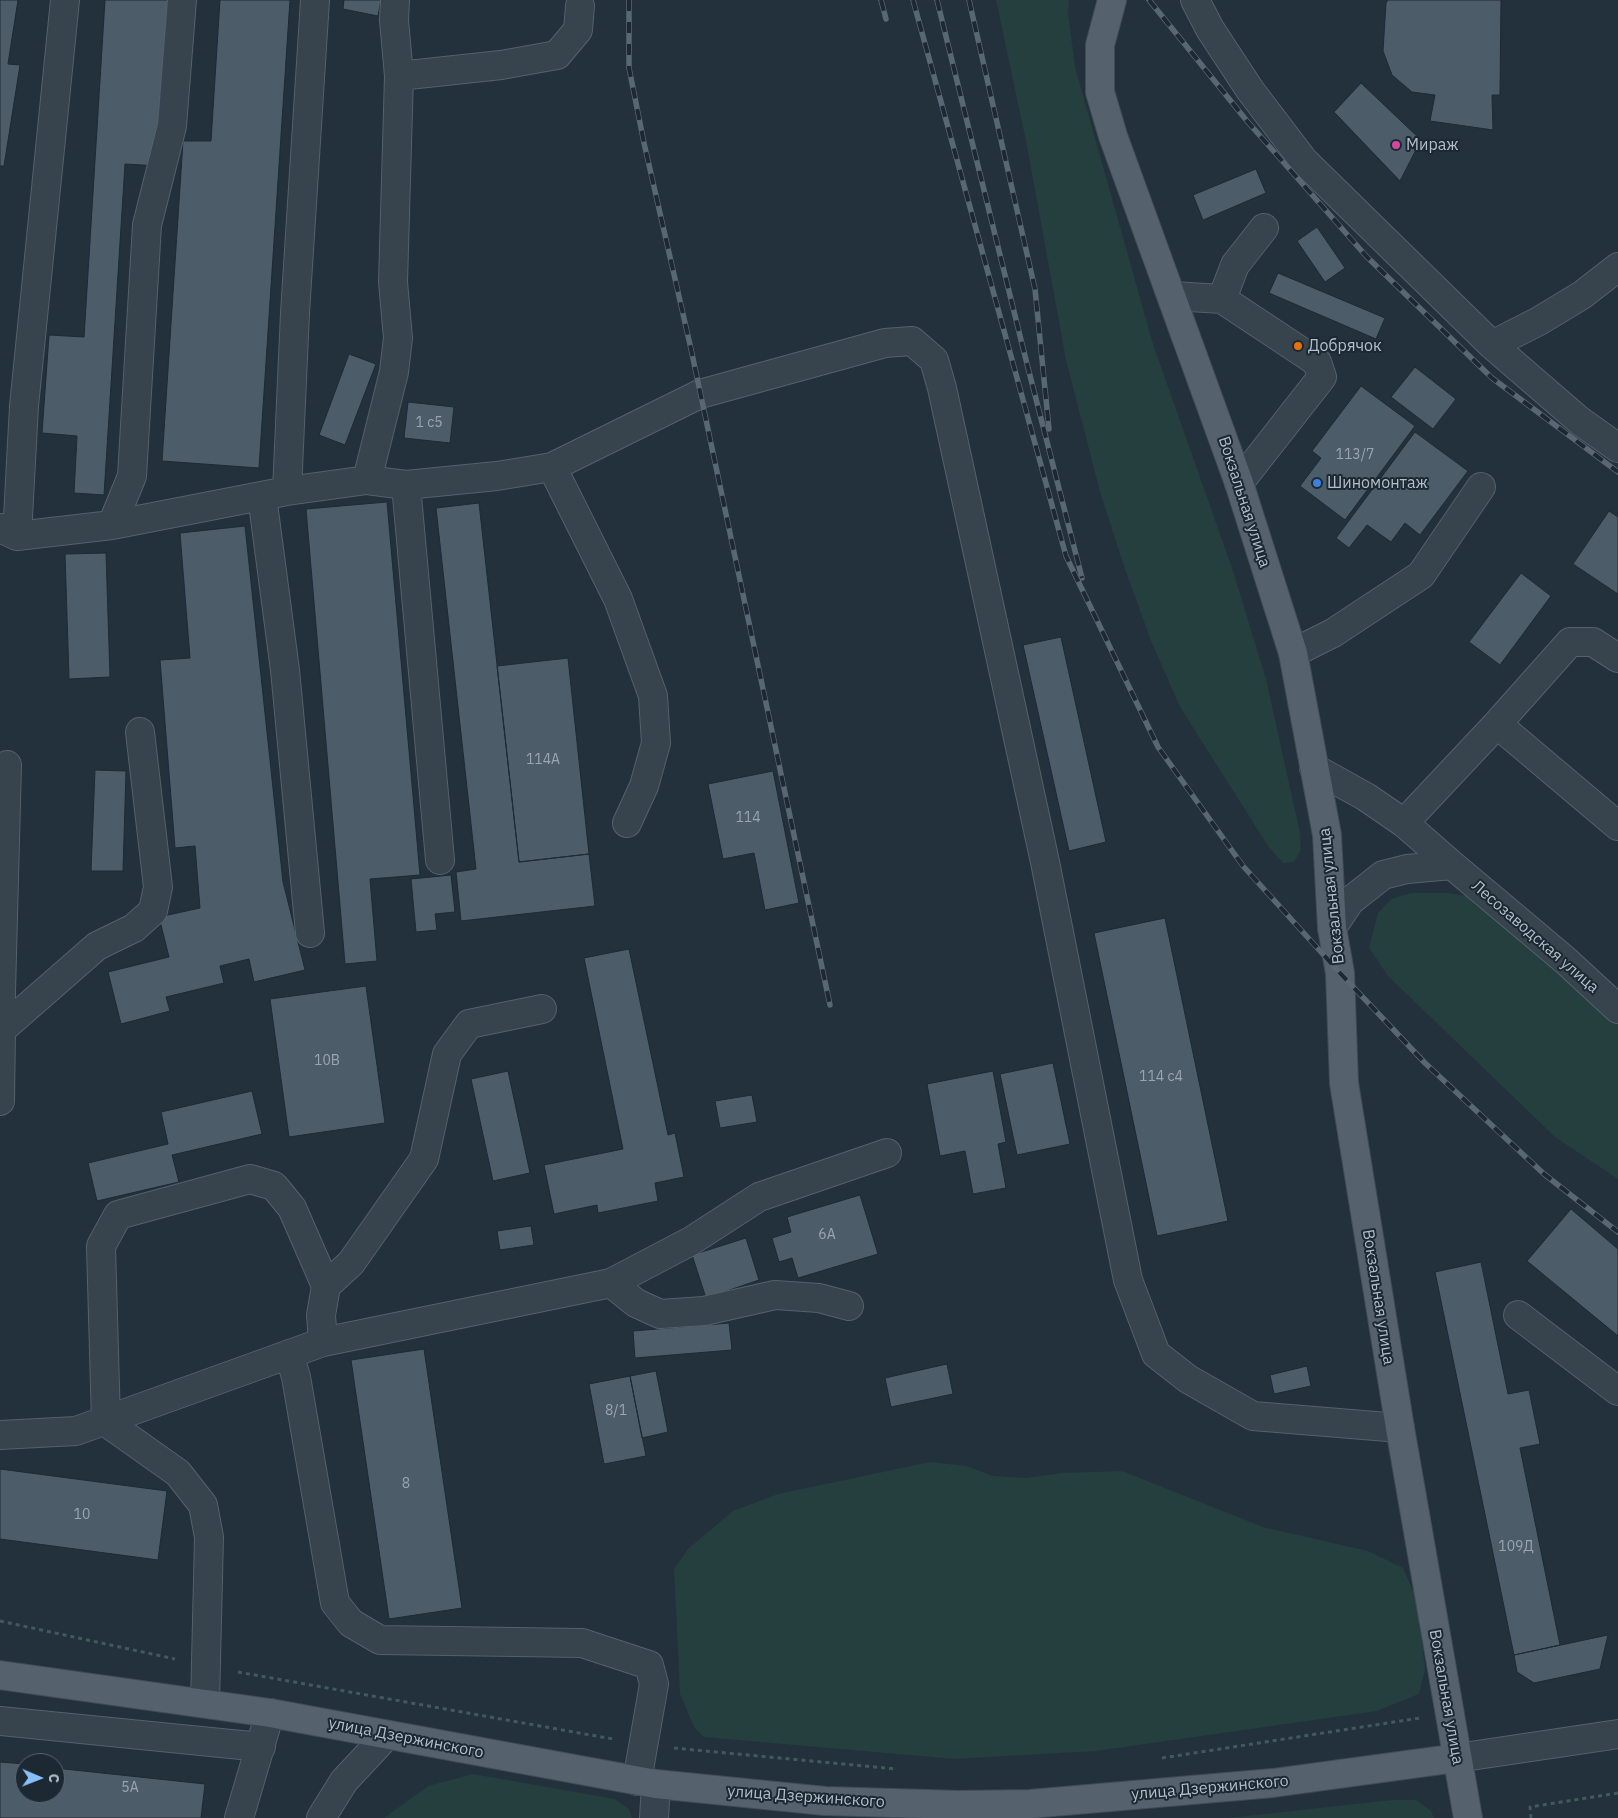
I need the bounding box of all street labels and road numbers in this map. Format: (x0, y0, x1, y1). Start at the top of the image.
street label: Вокзальная улица (1214, 434, 1274, 570)
street label: Вокзальная улица (1315, 827, 1349, 965)
street label: Лесозаводская улица (1467, 877, 1603, 997)
street label: Вокзальная улица (1358, 1228, 1398, 1366)
street label: Вокзальная улица (1425, 1628, 1467, 1766)
street label: улица Дзержинского (327, 1714, 485, 1762)
street label: улица Дзержинского (1131, 1772, 1289, 1804)
street label: улица Дзержинского (727, 1782, 885, 1812)

